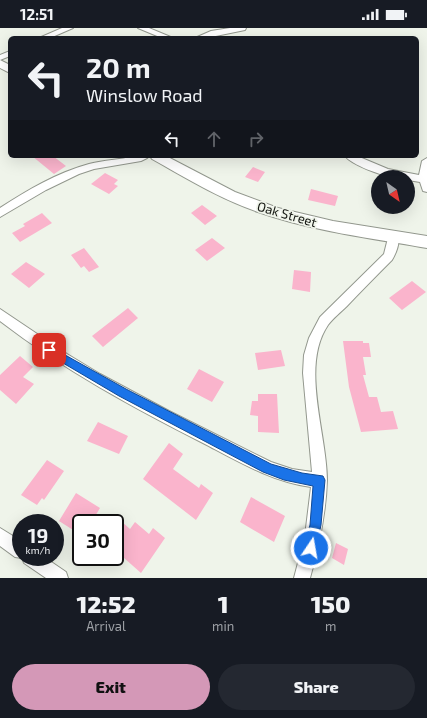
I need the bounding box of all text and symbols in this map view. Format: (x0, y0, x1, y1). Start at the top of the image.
text: 12:51 (20, 5, 54, 23)
text: 20 m (86, 50, 151, 84)
icon: left (20, 52, 72, 104)
text: Winslow Road (86, 84, 203, 106)
icon: left (161, 128, 183, 150)
icon: ahead (203, 128, 225, 150)
icon: right (245, 128, 267, 150)
north arrow (371, 170, 415, 214)
map controls (371, 170, 415, 214)
street label: Oak Street (255, 198, 319, 230)
pin (32, 333, 66, 367)
icon: arrive (38, 339, 60, 361)
speed limit sign: 30 (72, 514, 124, 566)
text: 19 (28, 523, 48, 547)
position arrow (290, 527, 332, 569)
text: km/h (26, 544, 50, 556)
text: 12:52 (76, 589, 136, 618)
text: 1 (218, 589, 229, 618)
text: 150 (311, 589, 351, 618)
text: Arrival (86, 618, 126, 634)
text: min (212, 618, 234, 634)
text: m (325, 618, 336, 634)
button: Exit (12, 664, 210, 710)
button: Share (218, 664, 415, 710)

